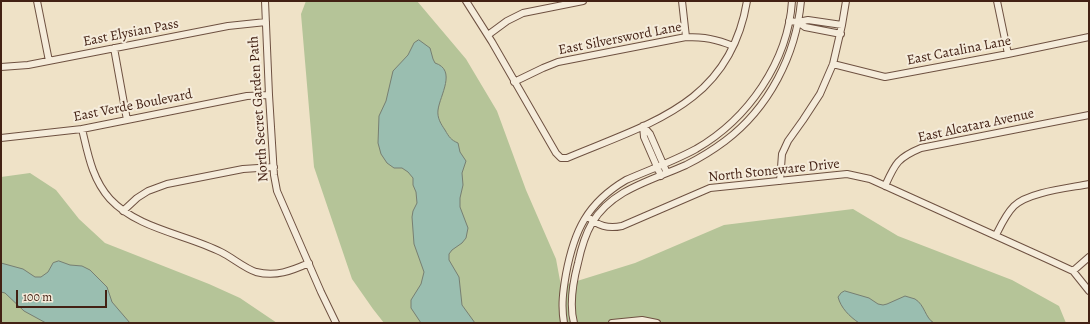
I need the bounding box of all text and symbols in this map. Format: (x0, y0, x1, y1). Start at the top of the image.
street label: East Elysian Pass (82, 15, 180, 51)
street label: East Silversword Lane (557, 19, 683, 59)
street label: East Catalina Lane (905, 33, 1013, 69)
street label: North Secret Garden Path (246, 35, 272, 183)
street label: East Verde Boulevard (72, 86, 194, 126)
street label: East Alcatara Avenue (916, 105, 1036, 147)
street label: North Stoneware Drive (708, 156, 840, 186)
scale bar (18, 282, 109, 308)
text: 100 m (23, 289, 52, 305)

